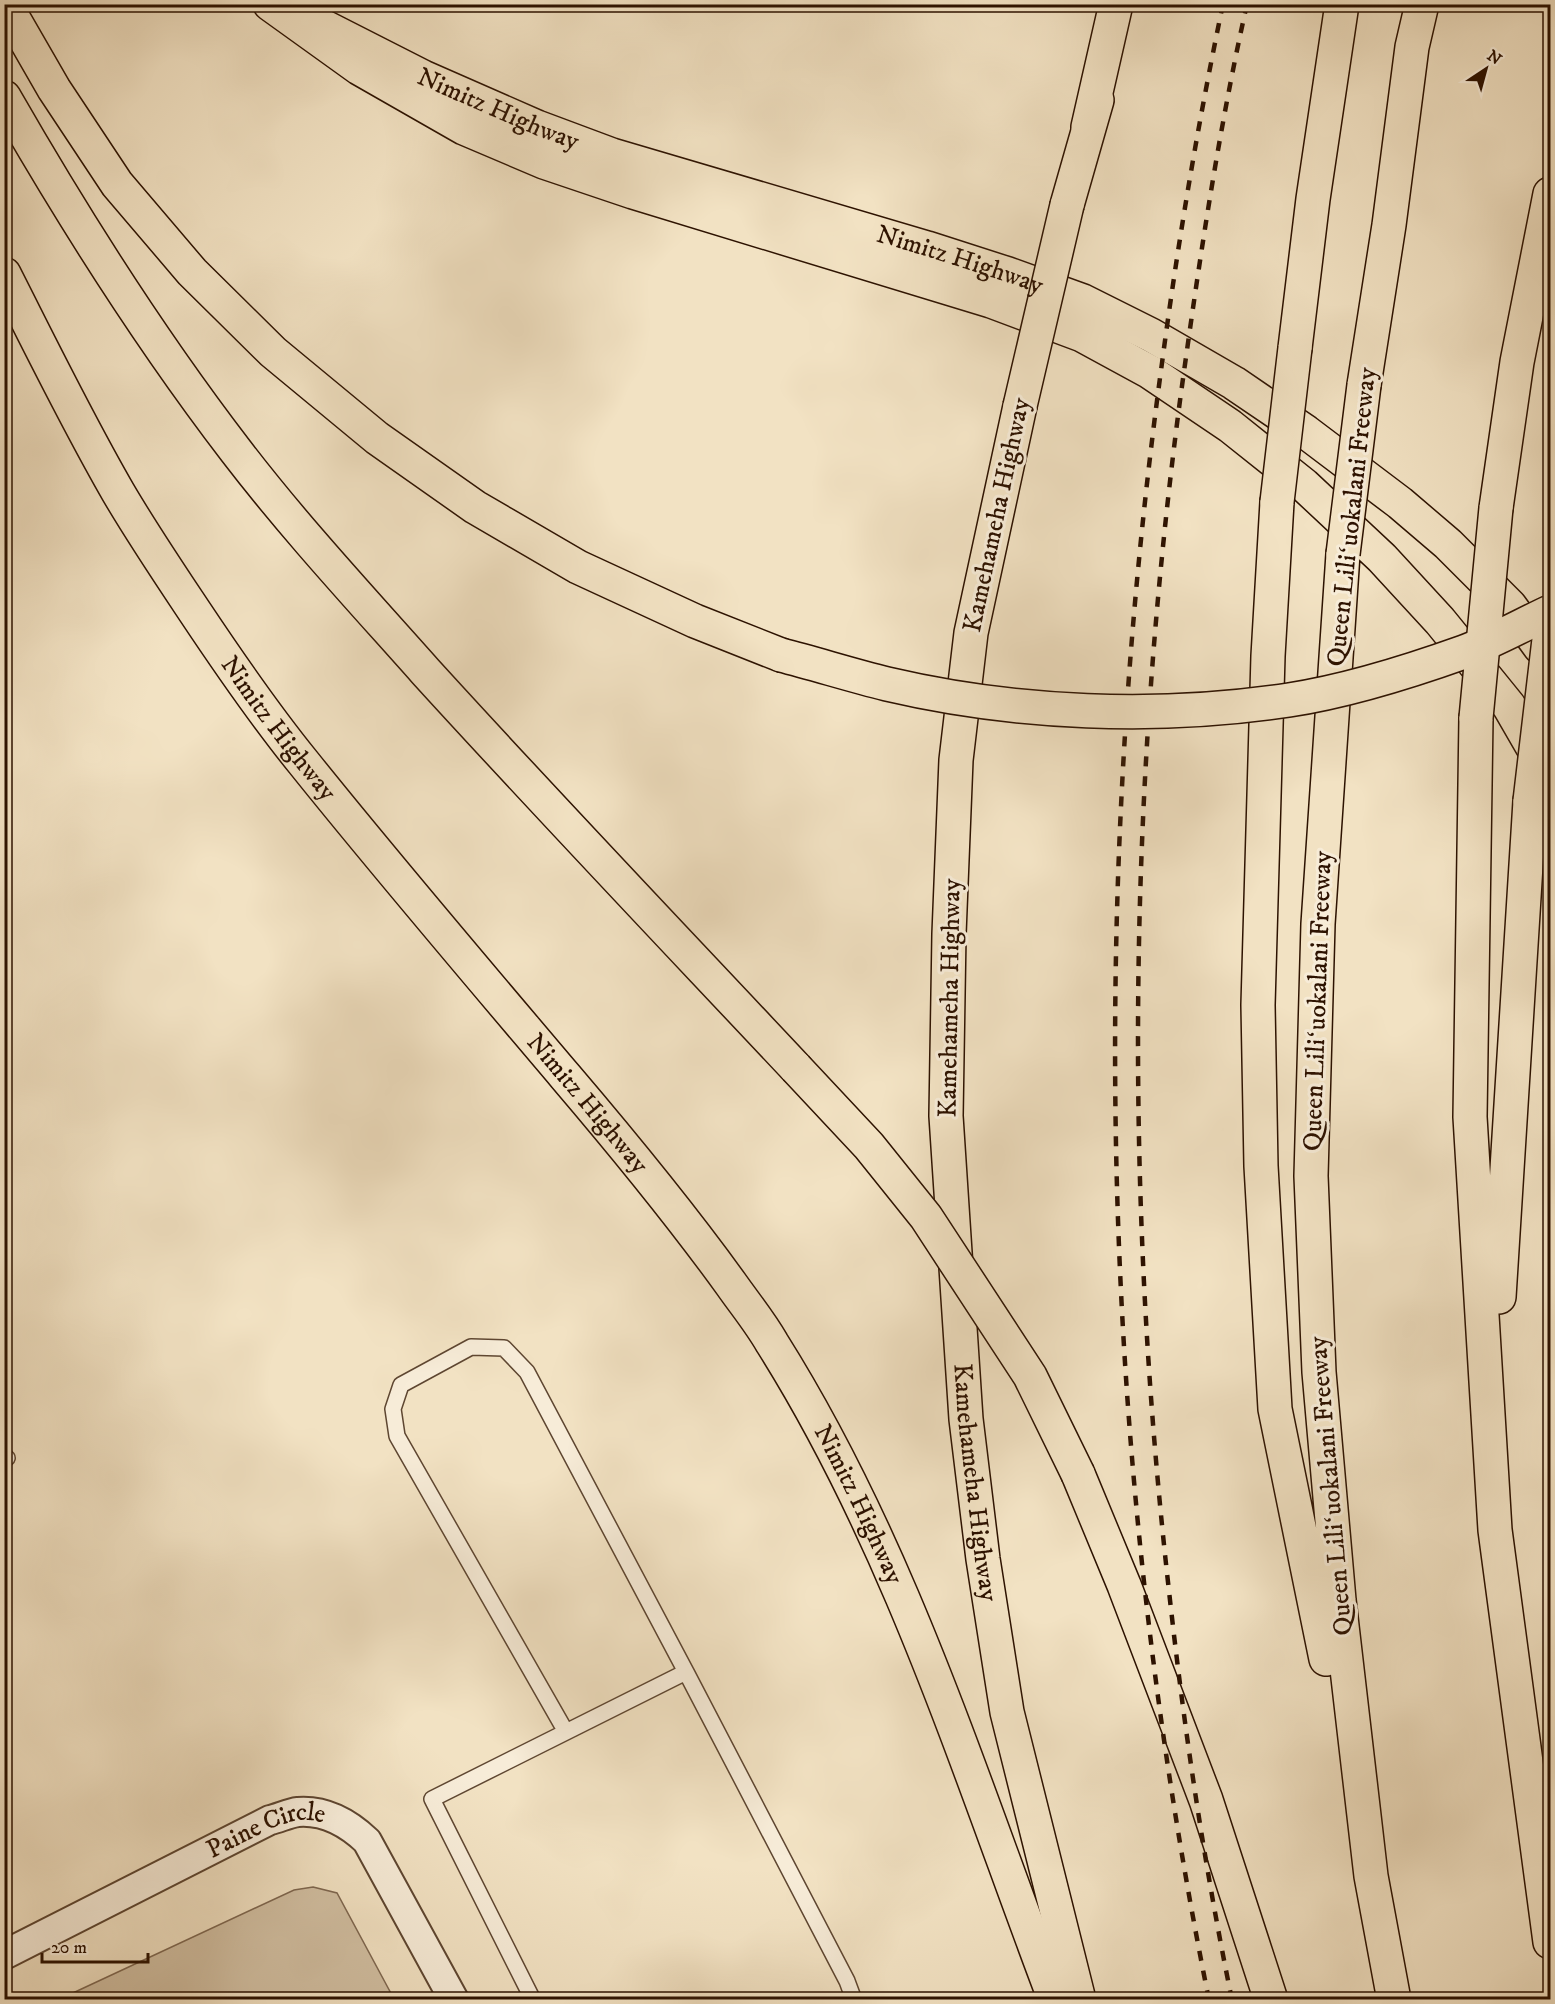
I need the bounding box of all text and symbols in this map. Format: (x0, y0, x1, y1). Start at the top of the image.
north arrow (1456, 39, 1516, 99)
text: N (1483, 46, 1505, 70)
street label: Nimitz Highway (412, 60, 585, 158)
street label: Nimitz Highway (873, 218, 1048, 302)
street label: Queen Liliʻuokalani Freeway (1320, 365, 1384, 668)
street label: Kamehameha Highway (956, 394, 1038, 635)
street label: Nimitz Highway (213, 650, 345, 808)
street label: Queen Liliʻuokalani Freeway (1296, 850, 1340, 1152)
street label: Kamehameha Highway (931, 877, 969, 1118)
street label: Nimitz Highway (519, 1026, 656, 1181)
street label: Queen Liliʻuokalani Freeway (1301, 1334, 1361, 1637)
street label: Kamehameha Highway (946, 1362, 1006, 1604)
street label: Nimitz Highway (806, 1419, 911, 1590)
street label: Paine Circle (201, 1795, 329, 1866)
scale bar (42, 1926, 148, 1964)
text: 20 m (51, 1937, 87, 1959)

